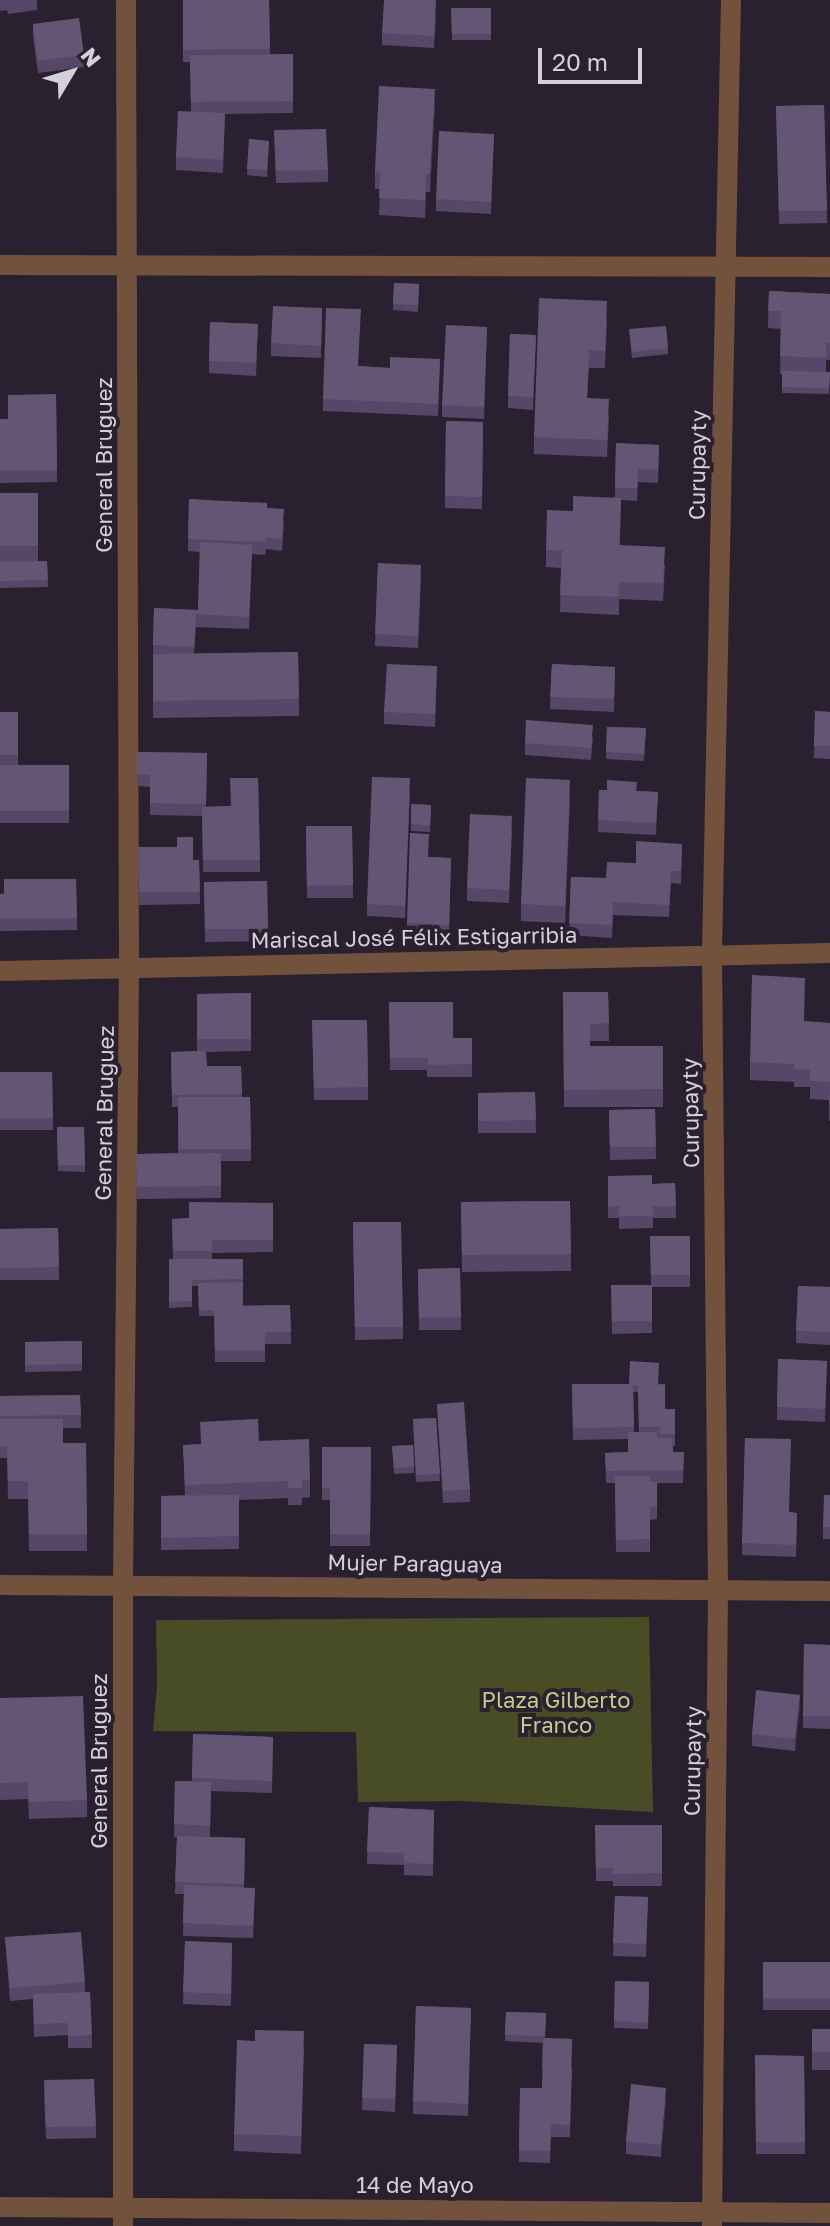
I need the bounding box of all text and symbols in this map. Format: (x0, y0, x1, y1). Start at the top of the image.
north arrow (32, 32, 112, 112)
scale bar (542, 32, 646, 82)
text: N (76, 42, 107, 72)
text: 20 m (552, 47, 608, 76)
street label: General Bruguez (91, 377, 117, 553)
street label: Curupayty (683, 410, 711, 520)
street label: Mariscal José Félix Estigarribia (250, 921, 578, 953)
street label: General Bruguez (89, 1025, 119, 1201)
street label: Curupayty (676, 1058, 704, 1168)
street label: Mujer Paraguaya (327, 1548, 503, 1578)
street label: General Bruguez (86, 1673, 112, 1849)
park label: Plaza Gilberto Franco (482, 1686, 630, 1738)
street label: Curupayty (678, 1706, 706, 1816)
street label: 14 de Mayo (356, 2172, 474, 2198)

